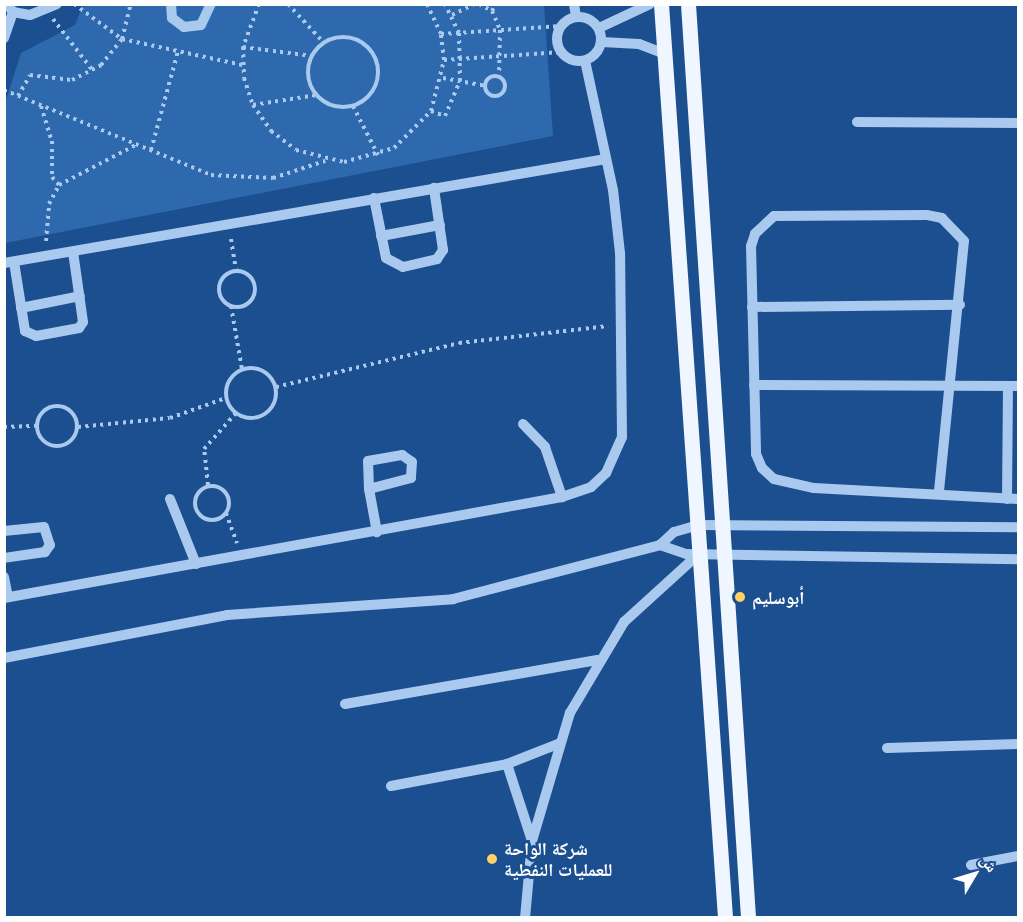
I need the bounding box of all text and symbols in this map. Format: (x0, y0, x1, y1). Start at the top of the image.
place label: أبوسليم (752, 586, 804, 608)
marker: أبوسليم (733, 590, 747, 604)
place label: شركة الواحة للعمليات النفطية (504, 838, 612, 880)
north arrow (945, 844, 1005, 904)
text: ش (975, 849, 1003, 876)
marker: شركة الواحة للعمليات النفطية (485, 852, 499, 866)

